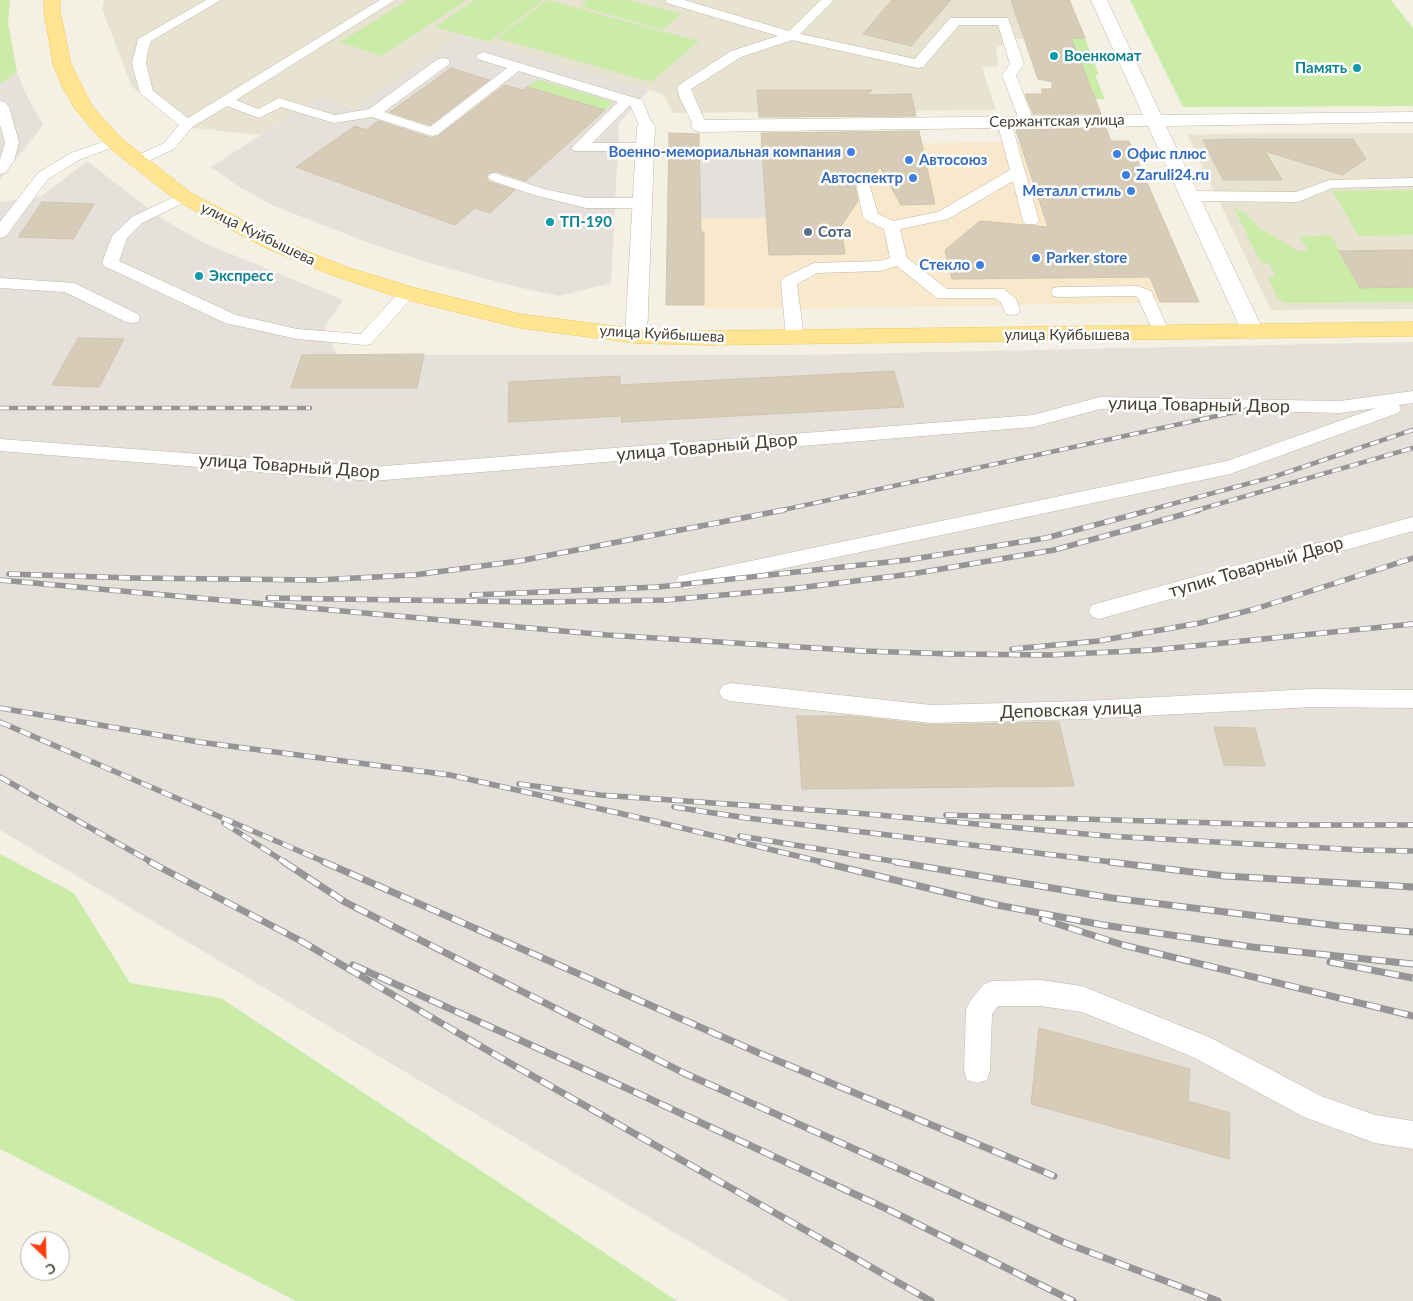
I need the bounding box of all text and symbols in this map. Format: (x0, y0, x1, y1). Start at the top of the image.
place label: Военкомат (1064, 47, 1141, 65)
marker: Военкомат (1048, 50, 1060, 62)
place label: Память (1295, 59, 1347, 77)
marker: Память (1351, 62, 1363, 74)
street label: Сержантская улица (989, 111, 1125, 131)
place label: Военно-мемориальная компания (608, 143, 841, 161)
place label: Офис плюс (1127, 145, 1206, 163)
marker: Военно-мемориальная компания (845, 146, 857, 158)
marker: Офис плюс (1111, 148, 1123, 160)
place label: Автосоюз (919, 151, 987, 169)
marker: Автосоюз (903, 154, 915, 166)
place label: Zaruli24.ru (1136, 166, 1209, 184)
place label: Автоспектр (821, 169, 903, 187)
marker: Zaruli24.ru (1120, 169, 1132, 181)
marker: Автоспектр (907, 172, 919, 184)
place label: Металл стиль (1022, 182, 1121, 200)
marker: Металл стиль (1125, 185, 1137, 197)
street label: улица Куйбышева (198, 198, 318, 270)
place label: ТП-190 (560, 213, 612, 231)
marker: ТП-190 (544, 216, 556, 228)
place label: Сота (818, 223, 851, 241)
marker: Сота (802, 226, 814, 238)
place label: Parker store (1046, 249, 1127, 267)
marker: Parker store (1030, 252, 1042, 264)
place label: Стекло (919, 256, 970, 274)
marker: Стекло (974, 259, 986, 271)
place label: Экспресс (209, 267, 273, 285)
marker: Экспресс (193, 270, 205, 282)
street label: улица Куйбышева (599, 322, 725, 346)
street label: улица Куйбышева (1004, 326, 1130, 344)
street label: улица Товарный Двор (1108, 393, 1290, 417)
street label: улица Товарный Двор (616, 428, 798, 466)
street label: улица Товарный Двор (198, 449, 380, 483)
street label: тупик Товарный Двор (1166, 532, 1346, 602)
street label: Деповская улица (1000, 697, 1142, 723)
north arrow (20, 1231, 70, 1281)
text: С (43, 1260, 59, 1279)

